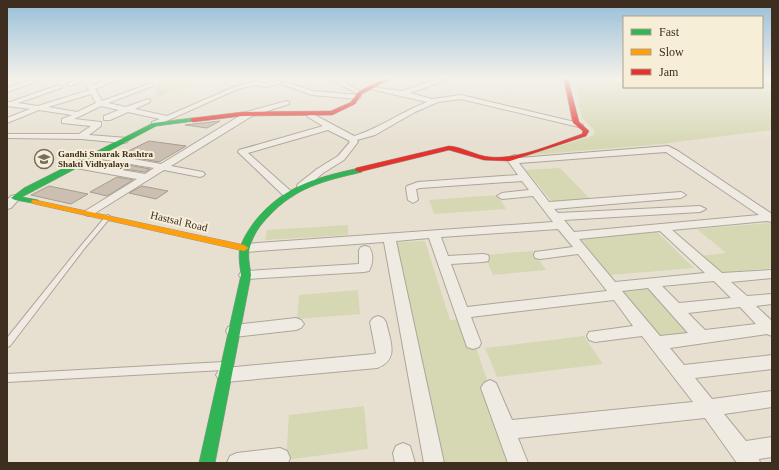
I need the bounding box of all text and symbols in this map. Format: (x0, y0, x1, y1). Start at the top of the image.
legend (623, 16, 763, 88)
text: Fast (659, 25, 680, 39)
text: Slow (659, 45, 684, 59)
text: Jam (659, 65, 679, 79)
school or university icon: Gandhi Smarak Rashtra Shakti Vidhyalaya (33, 148, 55, 170)
place label: Gandhi Smarak Rashtra Shakti Vidhyalaya (58, 149, 154, 169)
street label: Hastsal Road (149, 209, 209, 234)

